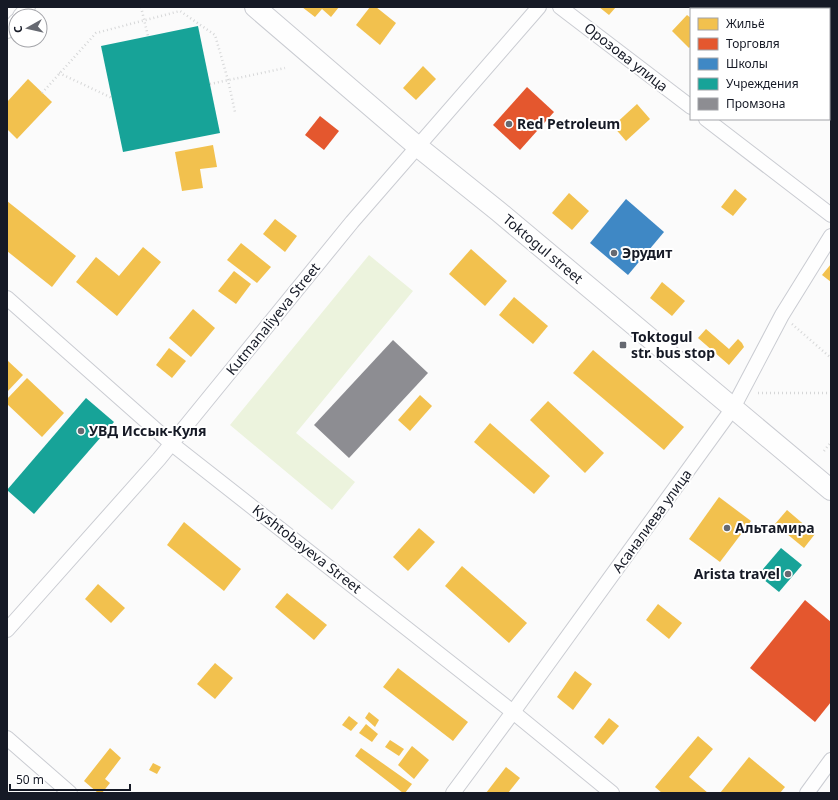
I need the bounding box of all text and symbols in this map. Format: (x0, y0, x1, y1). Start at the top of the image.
north arrow (8, 8, 48, 48)
legend (690, 8, 830, 120)
text: Жильё (726, 15, 765, 32)
street label: Орозова улица (580, 18, 672, 95)
text: С (10, 25, 26, 34)
text: Торговля (726, 35, 780, 52)
text: Школы (726, 55, 768, 72)
text: Учреждения (726, 75, 799, 92)
text: Промзона (726, 95, 785, 112)
place label: Red Petroleum (517, 114, 620, 133)
marker: Red Petroleum (504, 119, 514, 129)
street label: Toktogul street (499, 210, 587, 288)
place label: Эрудит (622, 243, 672, 262)
marker: Эрудит (609, 248, 619, 258)
street label: Kutmanaliyeva Street (221, 259, 324, 379)
place label: Toktogul str. bus stop (631, 327, 715, 362)
marker: Toktogul str. bus stop (618, 340, 628, 350)
place label: УВД Иссык-Куля (89, 421, 206, 440)
marker: УВД Иссык-Куля (76, 426, 86, 436)
street label: Асаналиева улица (608, 465, 696, 576)
street label: Kyshtobayeva Street (249, 500, 366, 597)
place label: Альтамира (735, 518, 815, 537)
marker: Альтамира (722, 523, 732, 533)
place label: Arista travel (694, 564, 780, 583)
marker: Arista travel (783, 569, 793, 579)
scale bar (10, 766, 130, 792)
text: 50 m (16, 771, 44, 788)

